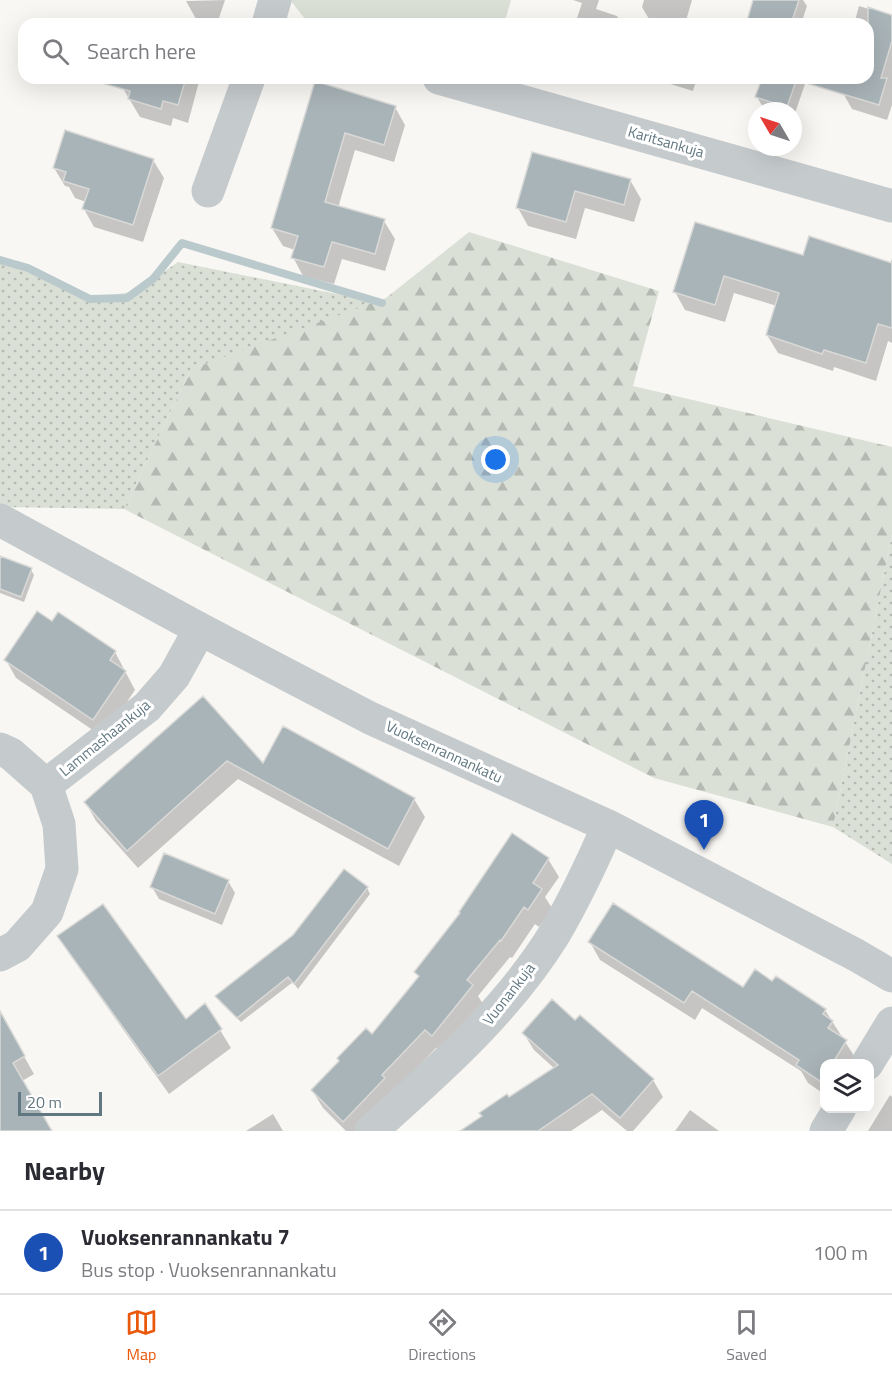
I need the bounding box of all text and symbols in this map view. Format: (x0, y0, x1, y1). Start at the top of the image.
search box (18, 18, 874, 84)
text: Search here (87, 34, 196, 68)
icon: search (39, 35, 72, 68)
north arrow (748, 102, 802, 156)
street label: Karitsankuja (625, 120, 707, 163)
your location (481, 445, 510, 474)
street label: Lammashaankuja (54, 693, 156, 782)
street label: Vuoksenrannankatu (382, 714, 506, 789)
pin: 1 (684, 800, 724, 850)
street label: Vuonankuja (477, 957, 541, 1030)
map controls (820, 1059, 874, 1113)
button: layers (820, 1059, 874, 1113)
scale bar (18, 1089, 102, 1116)
text: 20 m (27, 1090, 62, 1114)
text: Nearby (24, 1151, 105, 1190)
text: Vuoksenrannankatu 7 (81, 1220, 290, 1254)
text: 1 (38, 1237, 49, 1268)
text: 100 m (813, 1237, 868, 1268)
text: Bus stop · Vuoksenrannankatu (81, 1254, 337, 1285)
tab: Map (125, 1306, 158, 1366)
tab: Directions (408, 1306, 476, 1366)
tab: Saved (726, 1306, 767, 1366)

